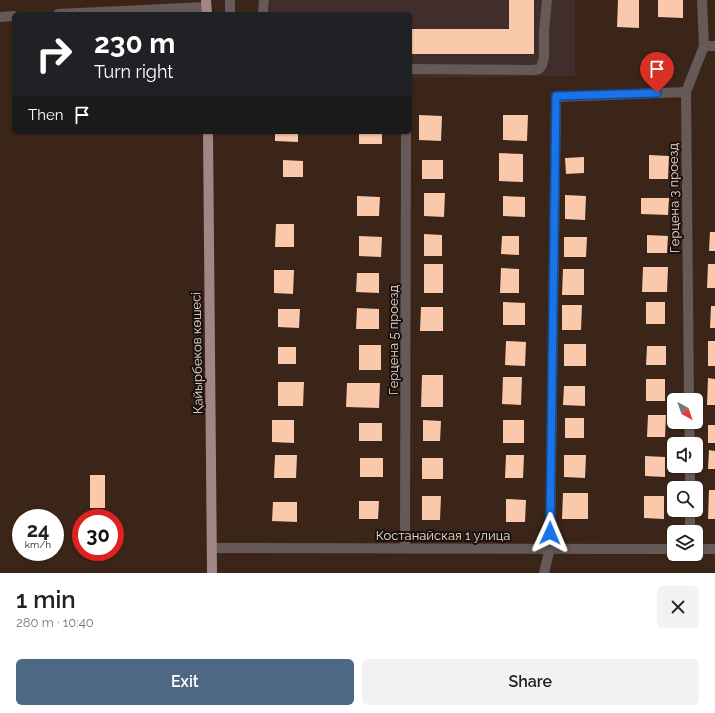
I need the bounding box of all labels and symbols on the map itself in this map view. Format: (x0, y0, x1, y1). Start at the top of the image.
pin (640, 52, 674, 93)
street label: Герцена 3 проезд (666, 142, 682, 253)
street label: Герцена 5 проезд (386, 284, 401, 395)
street label: Қайырбеков көшесі (188, 292, 206, 414)
north arrow (667, 393, 703, 429)
speed limit sign: 30 (72, 509, 124, 561)
position arrow (529, 512, 571, 554)
street label: Костанайская 1 улица (376, 528, 510, 543)

